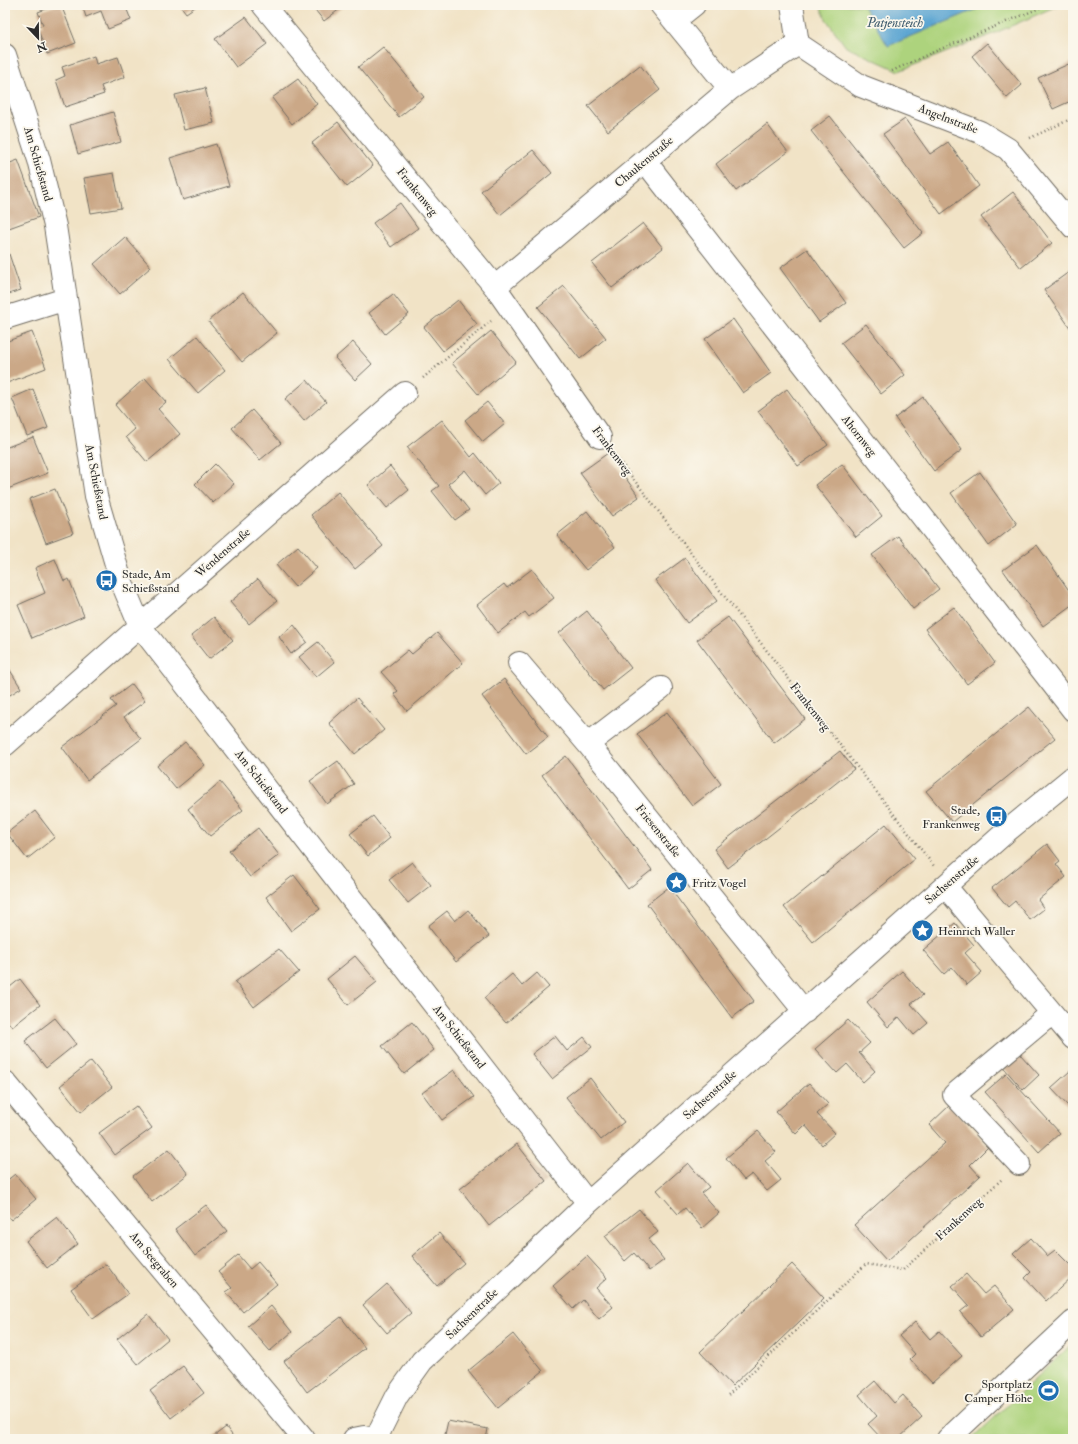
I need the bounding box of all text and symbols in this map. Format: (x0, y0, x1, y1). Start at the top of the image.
water label: Patjensteich (866, 15, 923, 31)
north arrow (18, 18, 58, 58)
text: N (33, 39, 49, 55)
street label: Angelnstraße (915, 100, 980, 137)
street label: Am Schießstand (20, 124, 56, 203)
street label: Chaukenstraße (612, 133, 676, 191)
street label: Frankenweg (393, 165, 442, 220)
street label: Ahornweg (838, 412, 880, 461)
street label: Frankenweg (589, 423, 636, 479)
street label: Am Schießstand (81, 442, 111, 521)
street label: Wendenstraße (192, 525, 254, 582)
place label: Stade, Am Schießstand (122, 567, 180, 596)
bus stop icon: Stade, Am Schießstand (94, 568, 120, 594)
street label: Frankenweg (786, 680, 834, 735)
street label: Am Schießstand (231, 746, 291, 817)
street label: Friesenstraße (632, 801, 684, 861)
place label: Stade, Frankenweg (922, 803, 981, 832)
bus stop icon: Stade, Frankenweg (983, 804, 1009, 830)
street label: Sachsenstraße (922, 852, 982, 908)
place icon: Fritz Vogel (664, 870, 690, 896)
place label: Fritz Vogel (692, 876, 746, 891)
place icon: Heinrich Waller (909, 918, 935, 944)
place label: Heinrich Waller (938, 924, 1016, 939)
street label: Am Schießstand (429, 1001, 489, 1072)
street label: Sachsenstraße (680, 1067, 740, 1123)
street label: Frankenweg (933, 1193, 986, 1244)
street label: Am Seegraben (126, 1228, 182, 1291)
street label: Sachsenstraße (443, 1285, 501, 1343)
place label: Sportplatz Camper Höhe (964, 1377, 1032, 1406)
sports icon: Sportplatz Camper Höhe (1035, 1378, 1061, 1404)

